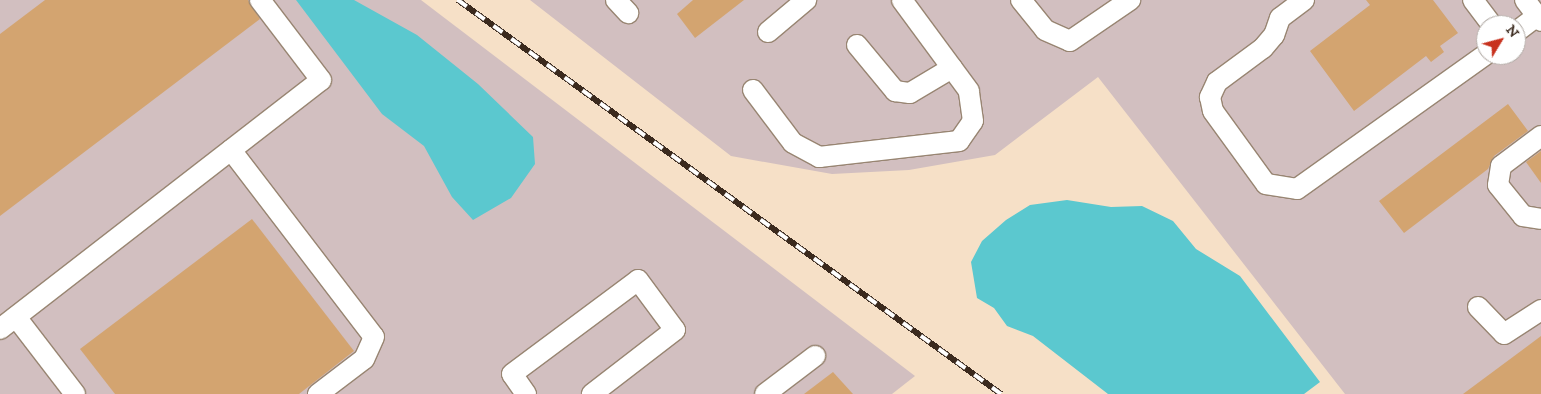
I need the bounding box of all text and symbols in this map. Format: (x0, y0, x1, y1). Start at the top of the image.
north arrow (1476, 15, 1526, 65)
text: N (1502, 22, 1523, 42)

